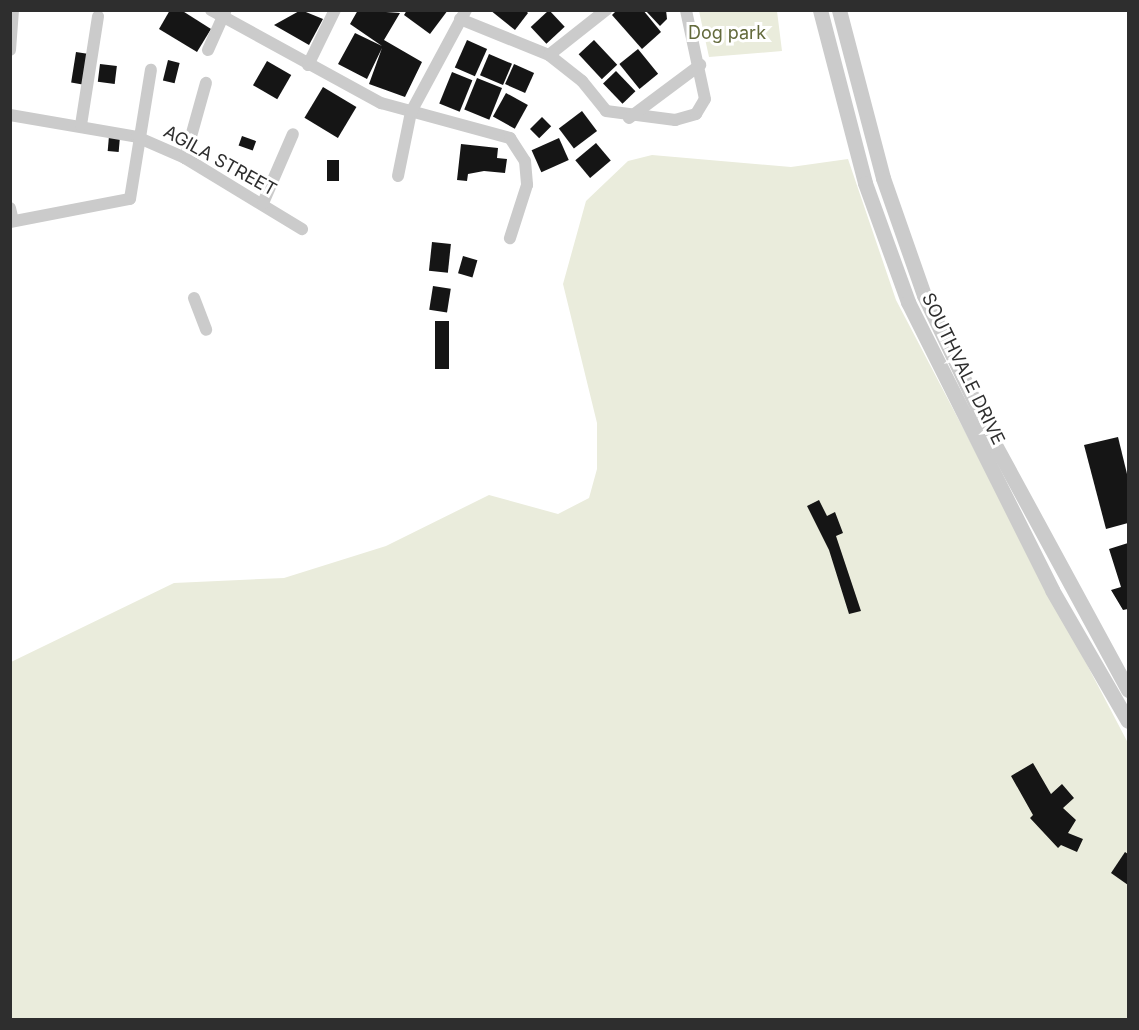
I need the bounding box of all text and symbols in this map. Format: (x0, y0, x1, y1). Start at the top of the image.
park label: Dog park (688, 22, 766, 44)
street label: AGILA STREET (160, 121, 280, 201)
street label: SOUTHVALE DRIVE (917, 290, 1009, 448)

